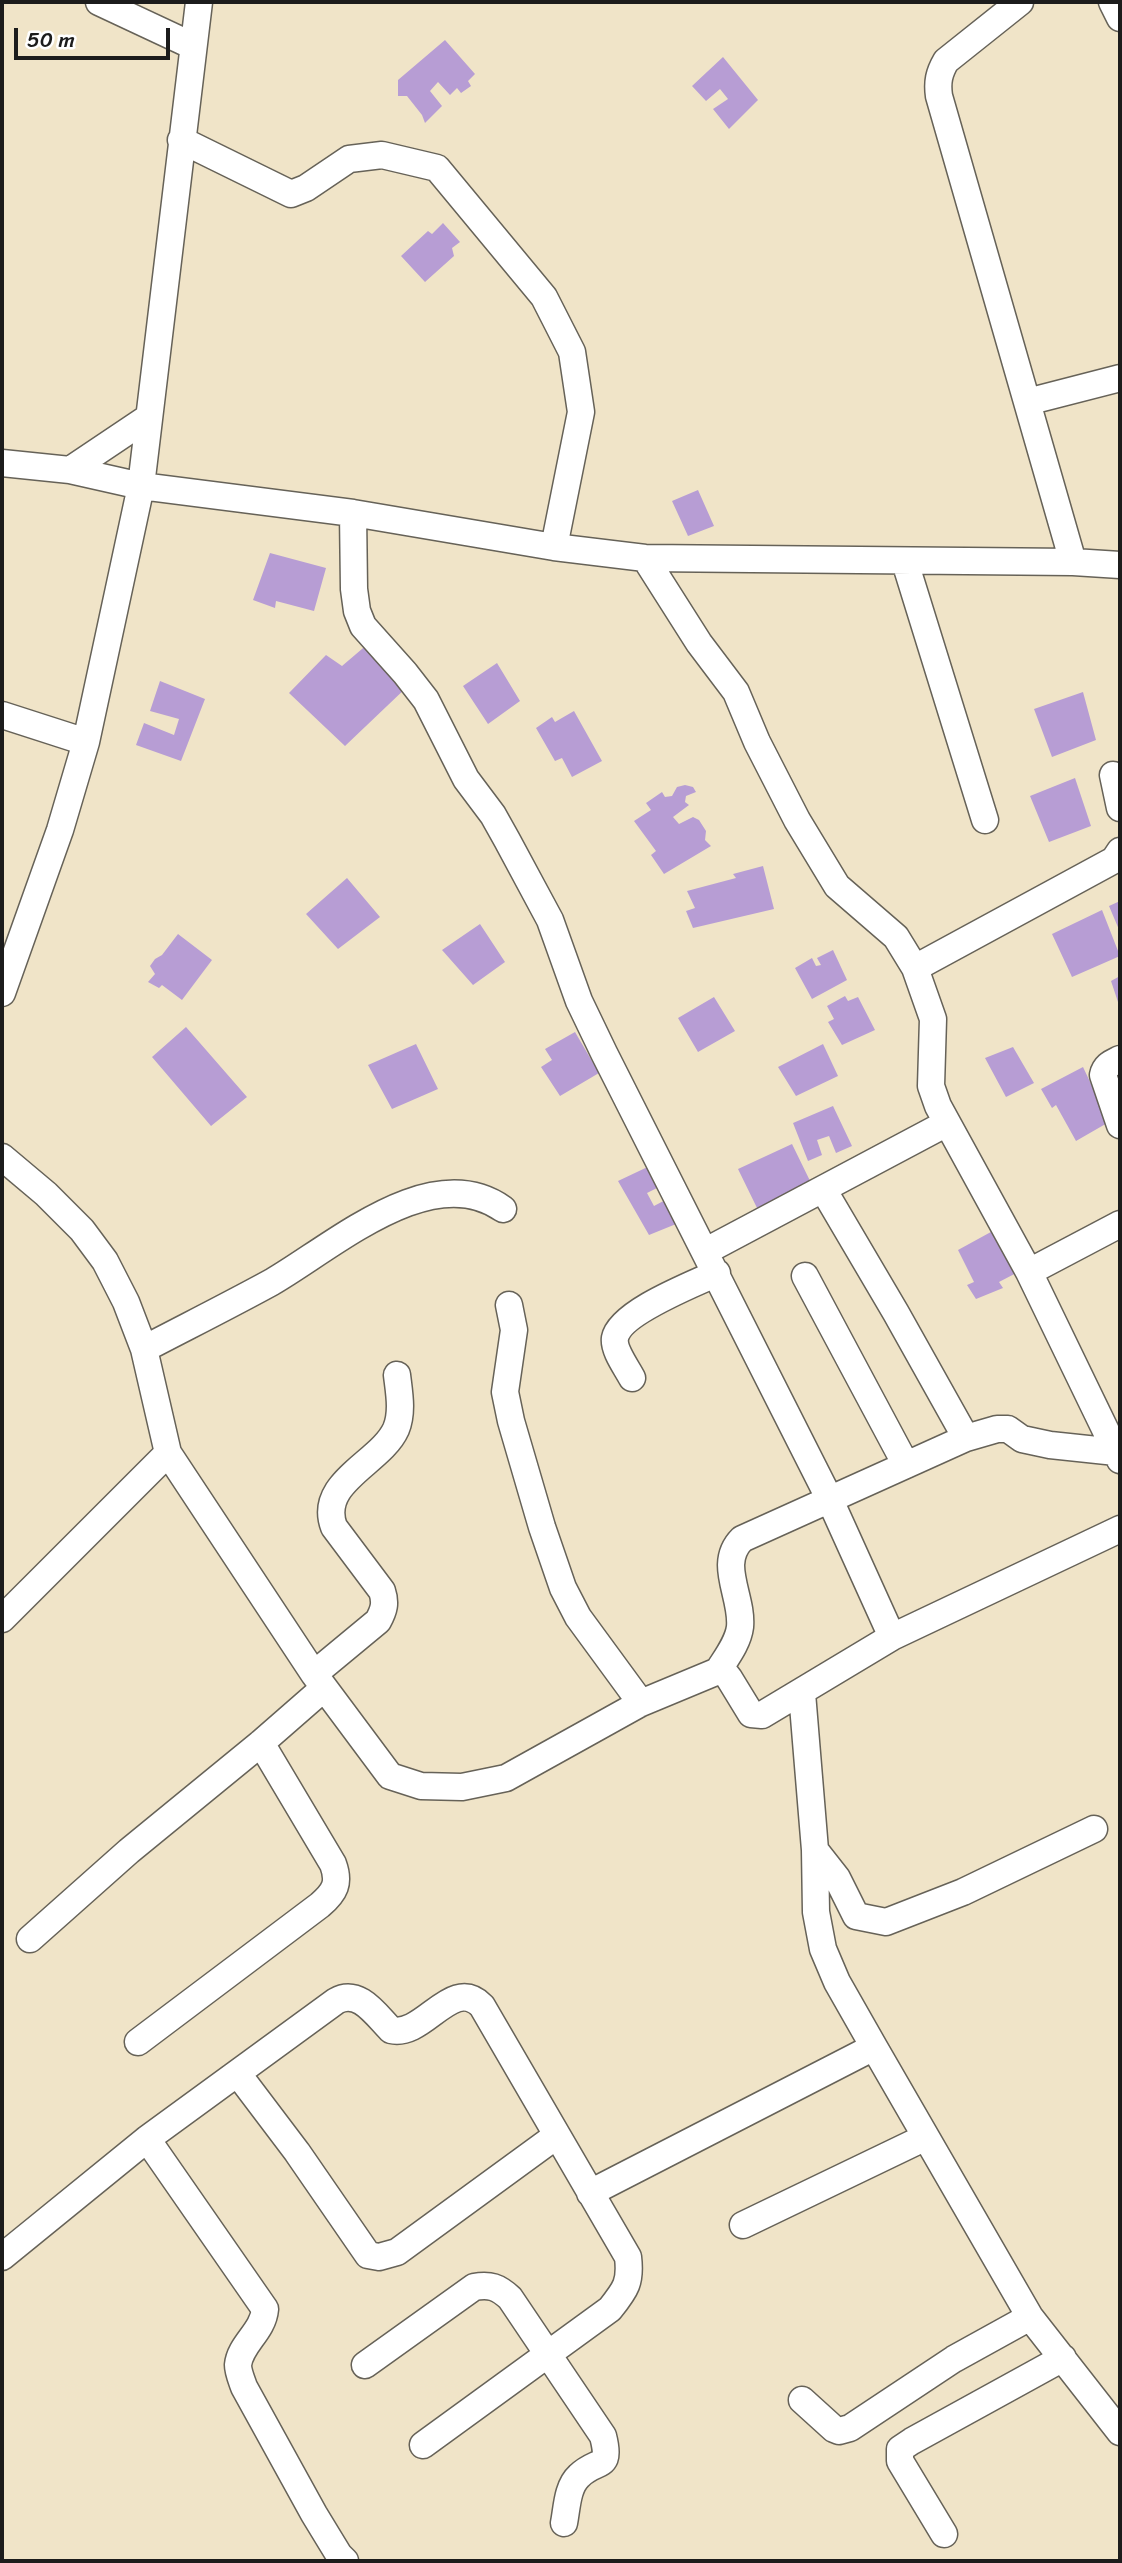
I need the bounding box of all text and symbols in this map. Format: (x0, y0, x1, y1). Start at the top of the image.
scale bar (18, 14, 173, 58)
text: 50 m (27, 21, 75, 59)

